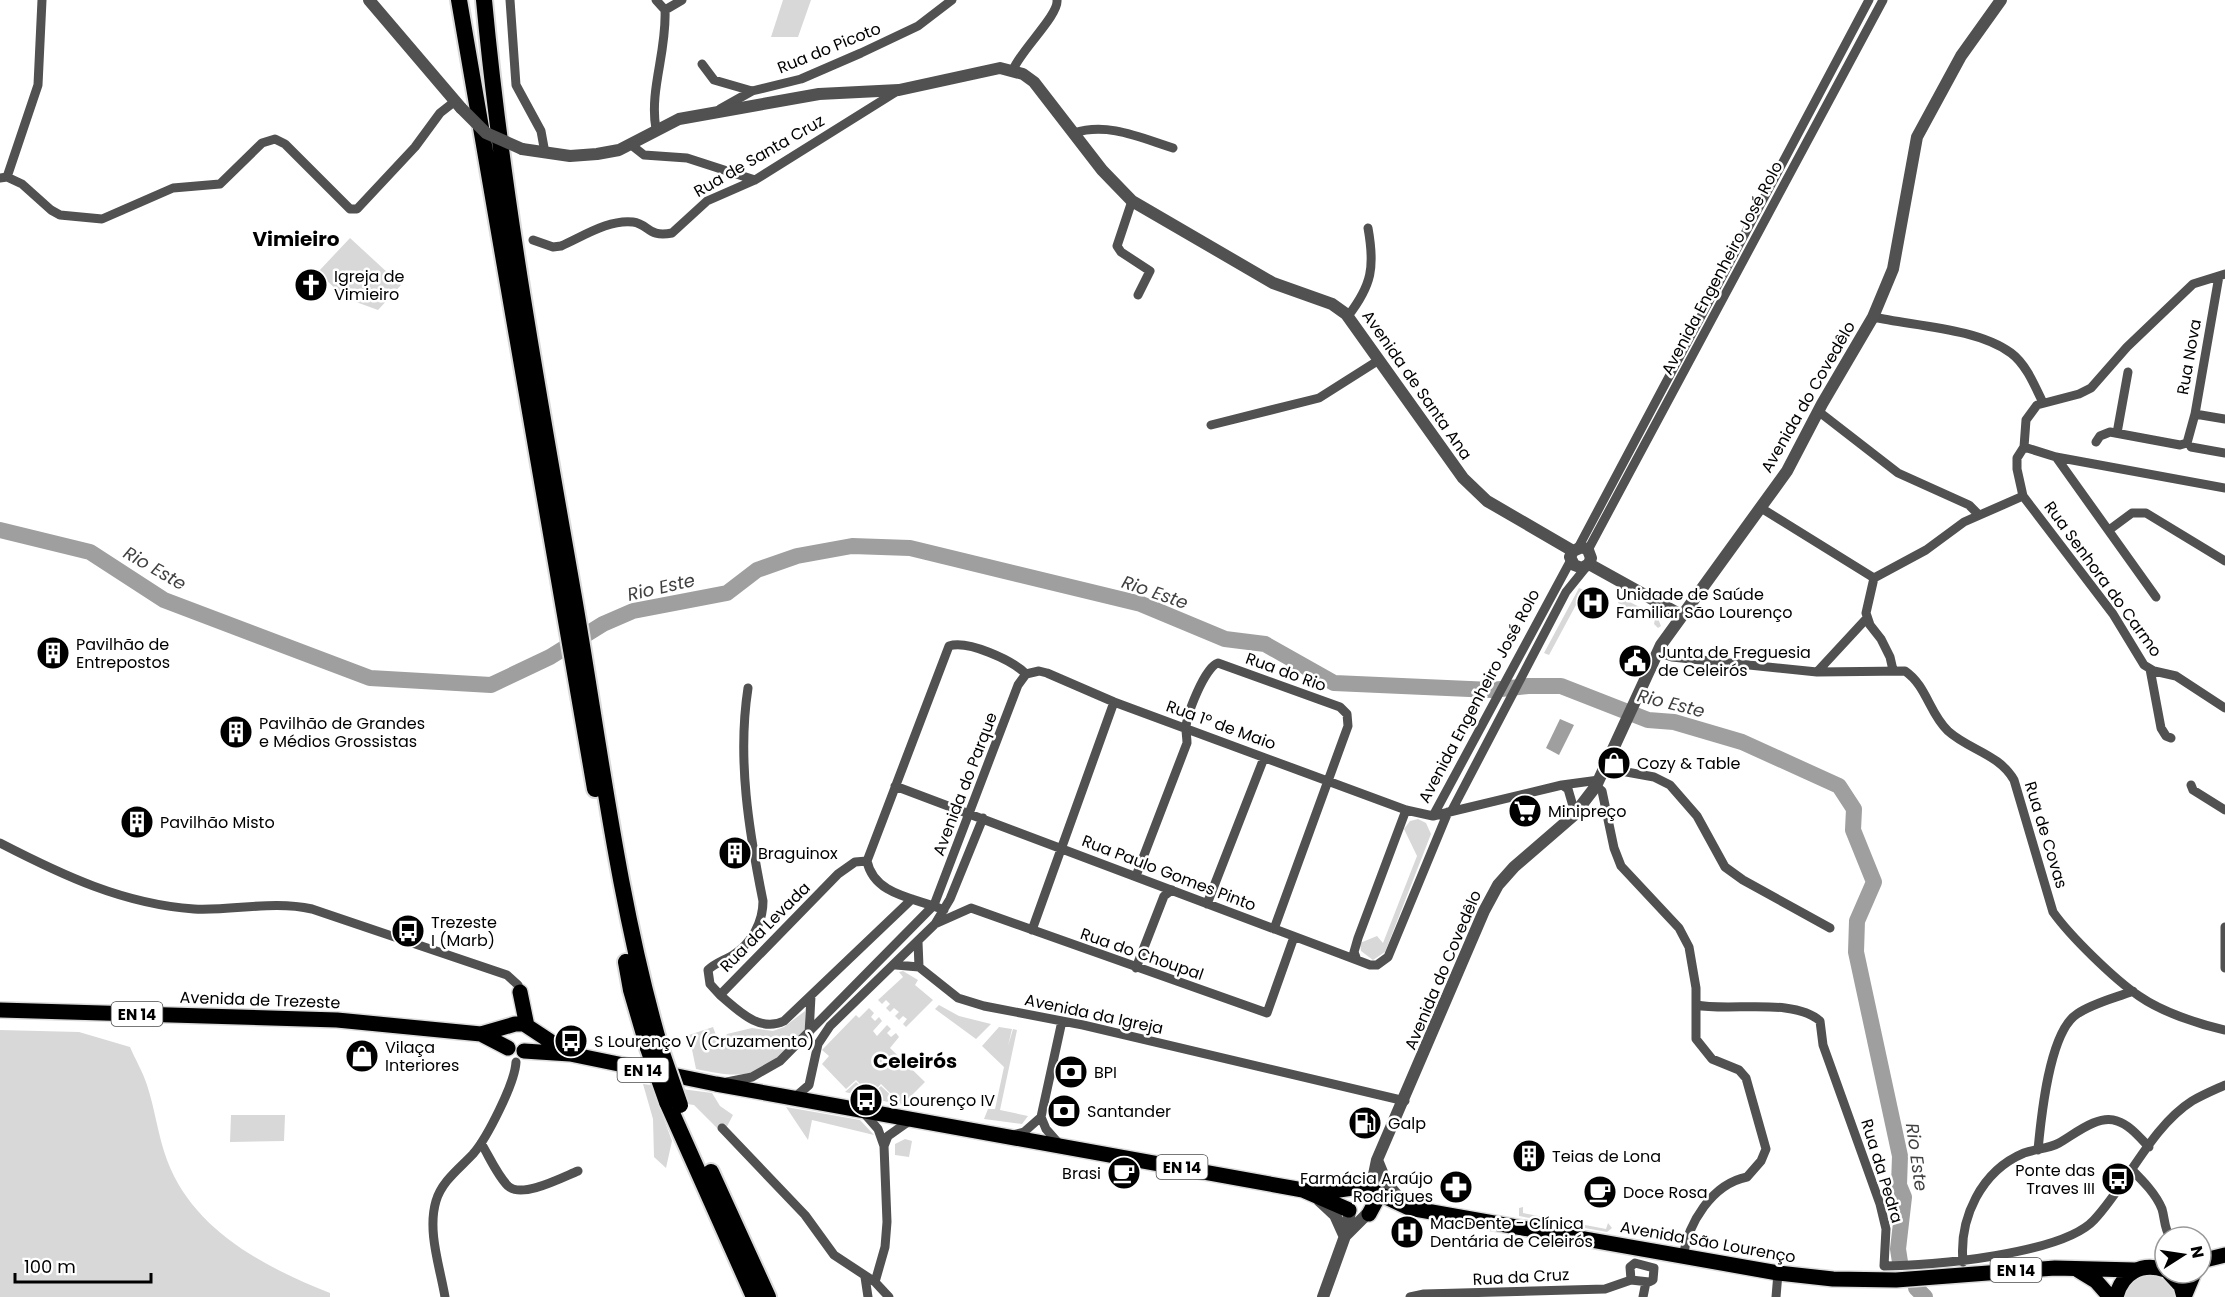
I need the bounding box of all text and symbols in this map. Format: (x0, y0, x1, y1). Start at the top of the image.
street label: Rua do Picoto (774, 17, 884, 79)
street label: Rua de Santa Cruz (689, 109, 829, 203)
street label: Avenida Engenheiro José Rolo (1656, 157, 1788, 379)
district label: Vimieiro (252, 225, 340, 253)
place label: Igreja de Vimieiro (334, 265, 405, 306)
church icon: Igreja de Vimieiro (293, 267, 329, 303)
street label: Avenida de Santa Ana (1357, 306, 1477, 464)
street label: Avenida do Covedêlo (1755, 317, 1861, 477)
street label: Rua Nova (2171, 317, 2207, 397)
street label: Rua Senhora do Carmo (2039, 496, 2167, 662)
water label: Rio Este (119, 540, 191, 596)
water label: Rio Este (625, 567, 697, 607)
water label: Rio Este (1118, 569, 1192, 615)
place label: Unidade de Saúde Familiar São Lourenço (1616, 583, 1792, 624)
street label: Avenida Engenheiro José Rolo (1413, 585, 1545, 807)
hospital icon: Unidade de Saúde Familiar São Lourenço (1575, 585, 1611, 621)
place label: Pavilhão de Entrepostos (76, 633, 170, 674)
building icon: Pavilhão de Entrepostos (35, 635, 71, 671)
place label: Junta de Freguesia de Celeirós (1658, 641, 1811, 682)
public building icon: Junta de Freguesia de Celeirós (1617, 643, 1653, 679)
street label: Rua do Rio (1242, 647, 1330, 697)
water label: Rio Este (1635, 683, 1707, 723)
street label: Rua 1º de Maio (1163, 694, 1279, 756)
street label: Avenida do Parque (927, 709, 1003, 859)
place label: Pavilhão de Grandes e Médios Grossistas (259, 712, 425, 753)
building icon: Pavilhão de Grandes e Médios Grossistas (218, 714, 254, 750)
shop icon: Cozy & Table (1596, 745, 1632, 781)
place label: Cozy & Table (1637, 752, 1740, 775)
street label: Rua de Covas (2019, 779, 2073, 891)
supermarket icon: Minipreço (1507, 793, 1543, 829)
place label: Minipreço (1548, 800, 1627, 823)
building icon: Pavilhão Misto (119, 804, 155, 840)
place label: Pavilhão Misto (160, 811, 275, 834)
street label: Rua Paulo Gomes Pinto (1079, 829, 1259, 917)
building icon: Braguinox (717, 835, 753, 871)
place label: Braguinox (758, 842, 838, 865)
street label: Rua da Levada (715, 877, 815, 977)
street label: Avenida do Covedêlo (1399, 887, 1487, 1053)
place label: Trezeste I (Marb) (431, 911, 497, 952)
bus stop icon: Trezeste I (Marb) (390, 913, 426, 949)
street label: Rua do Choupal (1077, 922, 1207, 986)
street label: Avenida de Trezeste (179, 986, 341, 1014)
street label: Avenida da Igreja (1023, 988, 1165, 1040)
road number: EN 14 (112, 1002, 162, 1026)
bus stop icon: S Lourenço V (Cruzamento) (553, 1023, 589, 1059)
place label: S Lourenço V (Cruzamento) (594, 1030, 814, 1053)
place label: Vilaça Interiores (385, 1036, 459, 1077)
shop icon: Vilaça Interiores (344, 1038, 380, 1074)
district label: Celeirós (873, 1047, 957, 1075)
bank icon: BPI (1053, 1054, 1089, 1090)
road number: EN 14 (618, 1058, 668, 1082)
place label: BPI (1094, 1061, 1117, 1084)
bus stop icon: S Lourenço IV (848, 1082, 884, 1118)
place label: S Lourenço IV (889, 1089, 995, 1112)
bank icon: Santander (1046, 1093, 1082, 1129)
place label: Santander (1087, 1100, 1171, 1123)
fuel station icon: Galp (1347, 1105, 1383, 1141)
place label: Galp (1388, 1112, 1426, 1135)
street label: Rua da Pedra (1855, 1116, 1909, 1226)
water label: Rio Este (1900, 1121, 1934, 1193)
building icon: Teias de Lona (1511, 1138, 1547, 1174)
place label: Teias de Lona (1552, 1145, 1661, 1168)
cafe icon: Brasi (1106, 1155, 1142, 1191)
road number: EN 14 (1156, 1155, 1208, 1179)
place label: Ponte das Traves III (2015, 1159, 2095, 1200)
bus stop icon: Ponte das Traves III (2100, 1161, 2136, 1197)
place label: Brasi (1062, 1162, 1101, 1185)
place label: Farmácia Araújo Rodrigues (1300, 1167, 1433, 1208)
pharmacy icon: Farmácia Araújo Rodrigues (1438, 1169, 1474, 1205)
cafe icon: Doce Rosa (1582, 1174, 1618, 1210)
place label: Doce Rosa (1623, 1181, 1708, 1204)
place label: MacDente - Clínica Dentária de Celeirós (1430, 1212, 1593, 1253)
hospital icon: MacDente - Clínica Dentária de Celeirós (1389, 1214, 1425, 1250)
street label: Avenida São Lourenço (1618, 1215, 1798, 1269)
north arrow (2153, 1225, 2213, 1285)
text: N (2185, 1244, 2210, 1260)
scale bar (15, 1246, 152, 1284)
text: 100 m (24, 1254, 76, 1279)
road number: EN 14 (1990, 1258, 2042, 1282)
street label: Rua da Cruz (1472, 1263, 1570, 1291)

